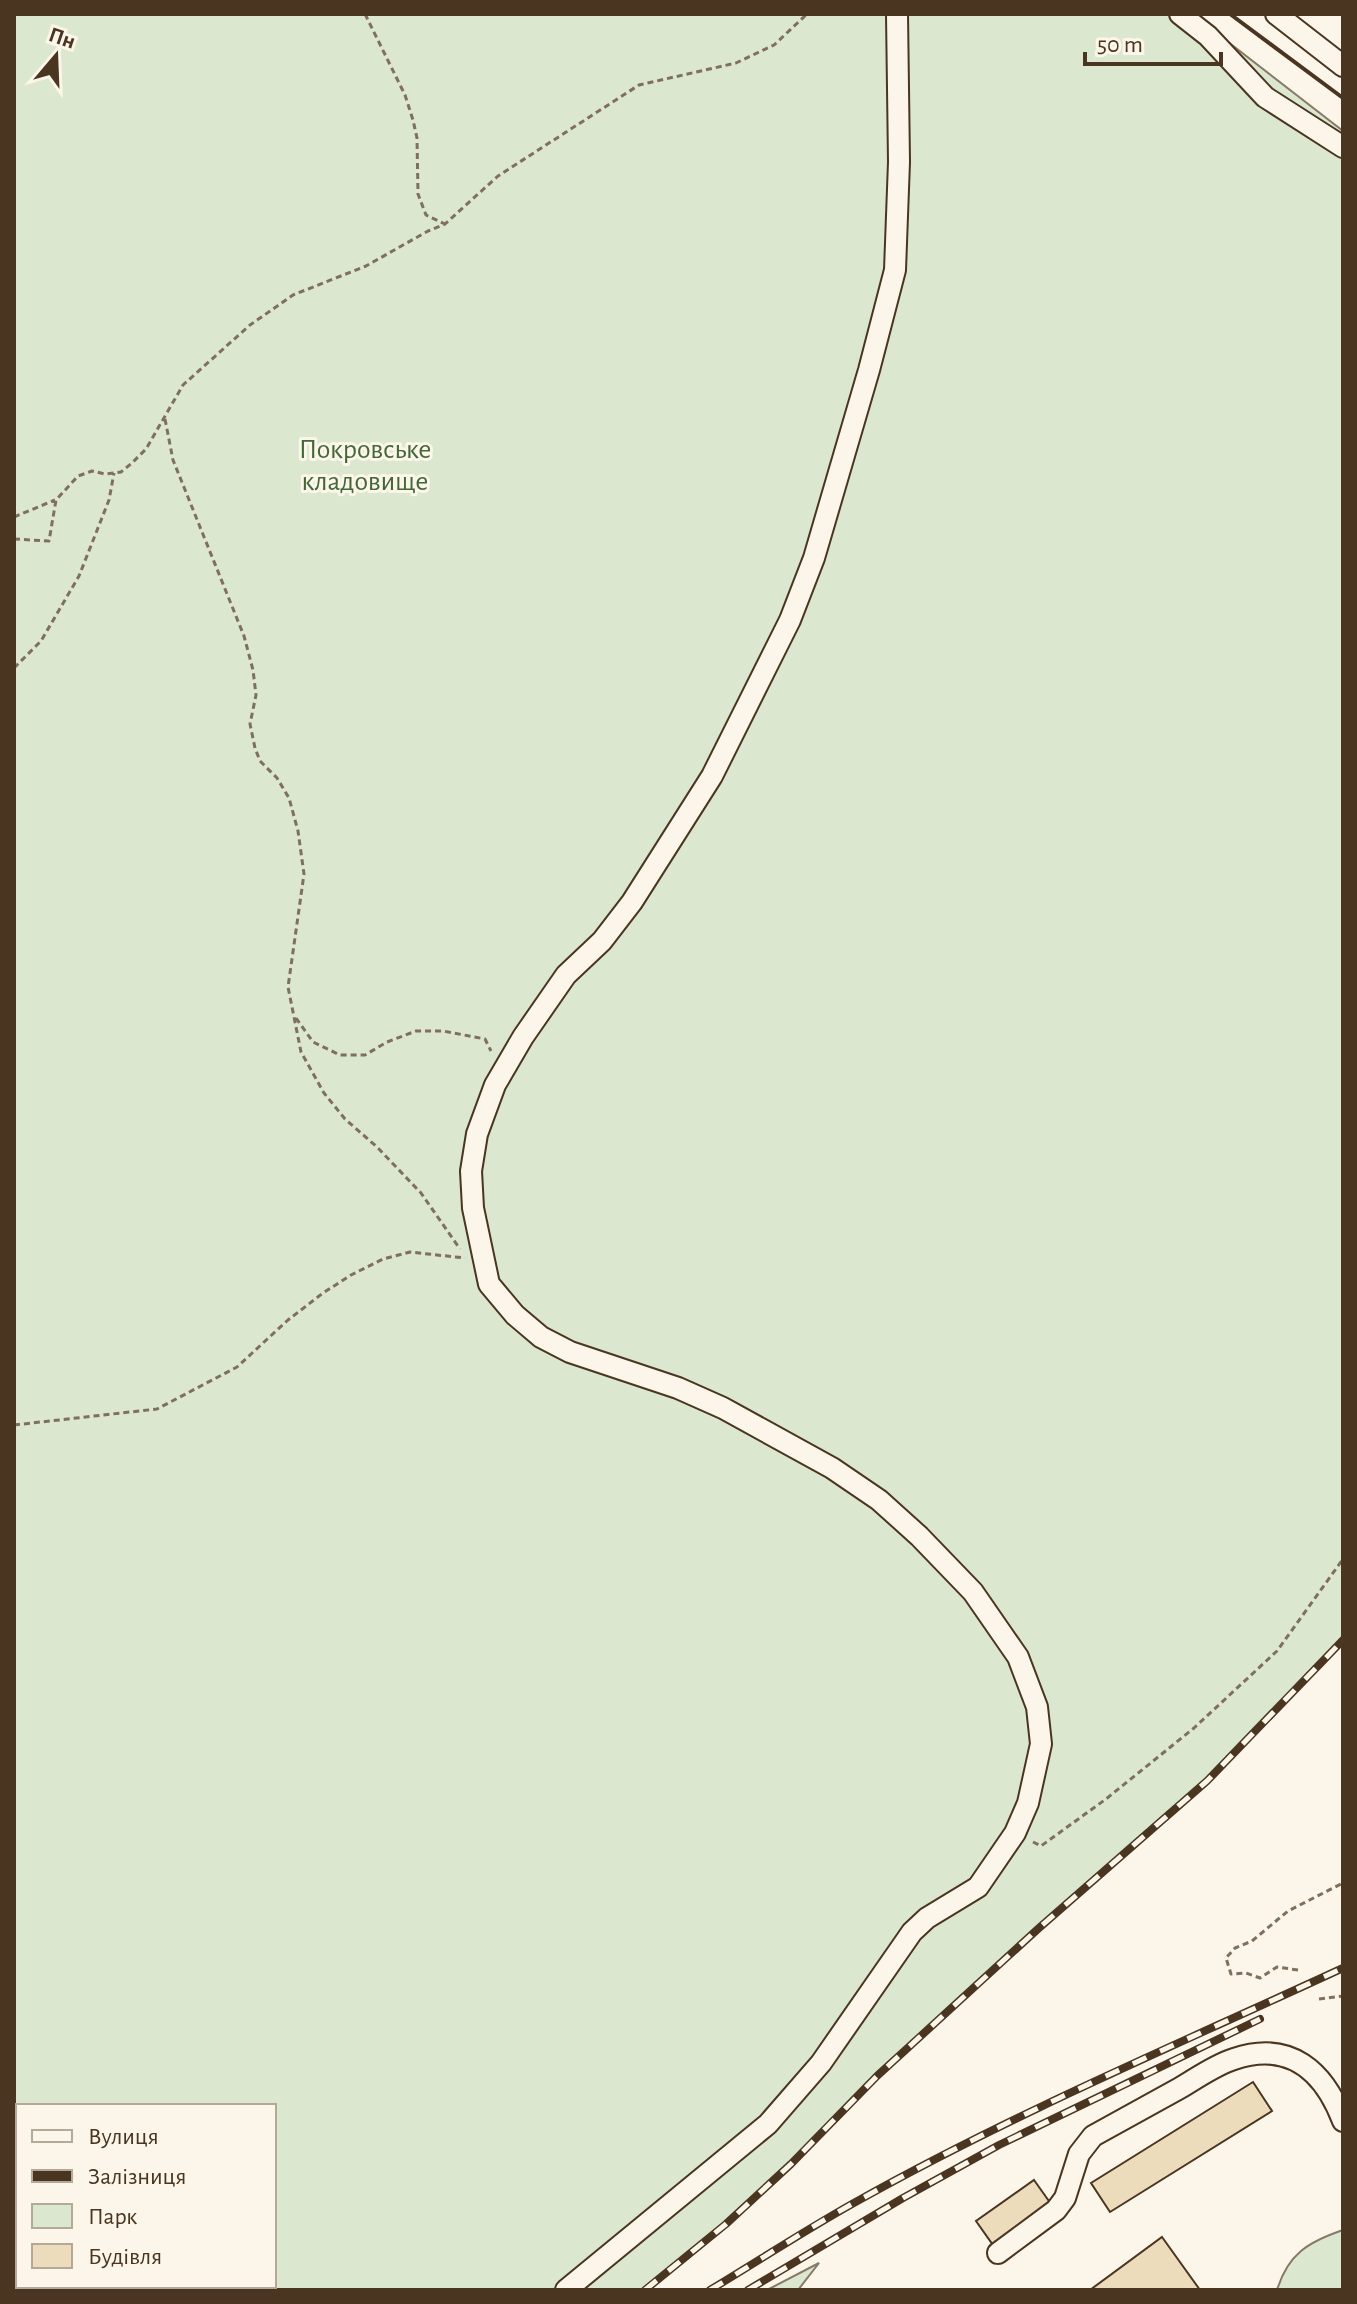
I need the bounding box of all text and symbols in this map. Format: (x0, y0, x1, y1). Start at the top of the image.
north arrow (16, 16, 96, 96)
scale bar (1085, 16, 1221, 66)
text: Пн (46, 23, 78, 53)
text: 50 m (1097, 33, 1143, 57)
park label: Покровське кладовище (299, 436, 431, 496)
legend (16, 2104, 276, 2288)
text: Вулиця (88, 2125, 159, 2149)
text: Залізниця (88, 2165, 186, 2189)
text: Парк (88, 2205, 137, 2229)
text: Будівля (88, 2245, 162, 2269)

